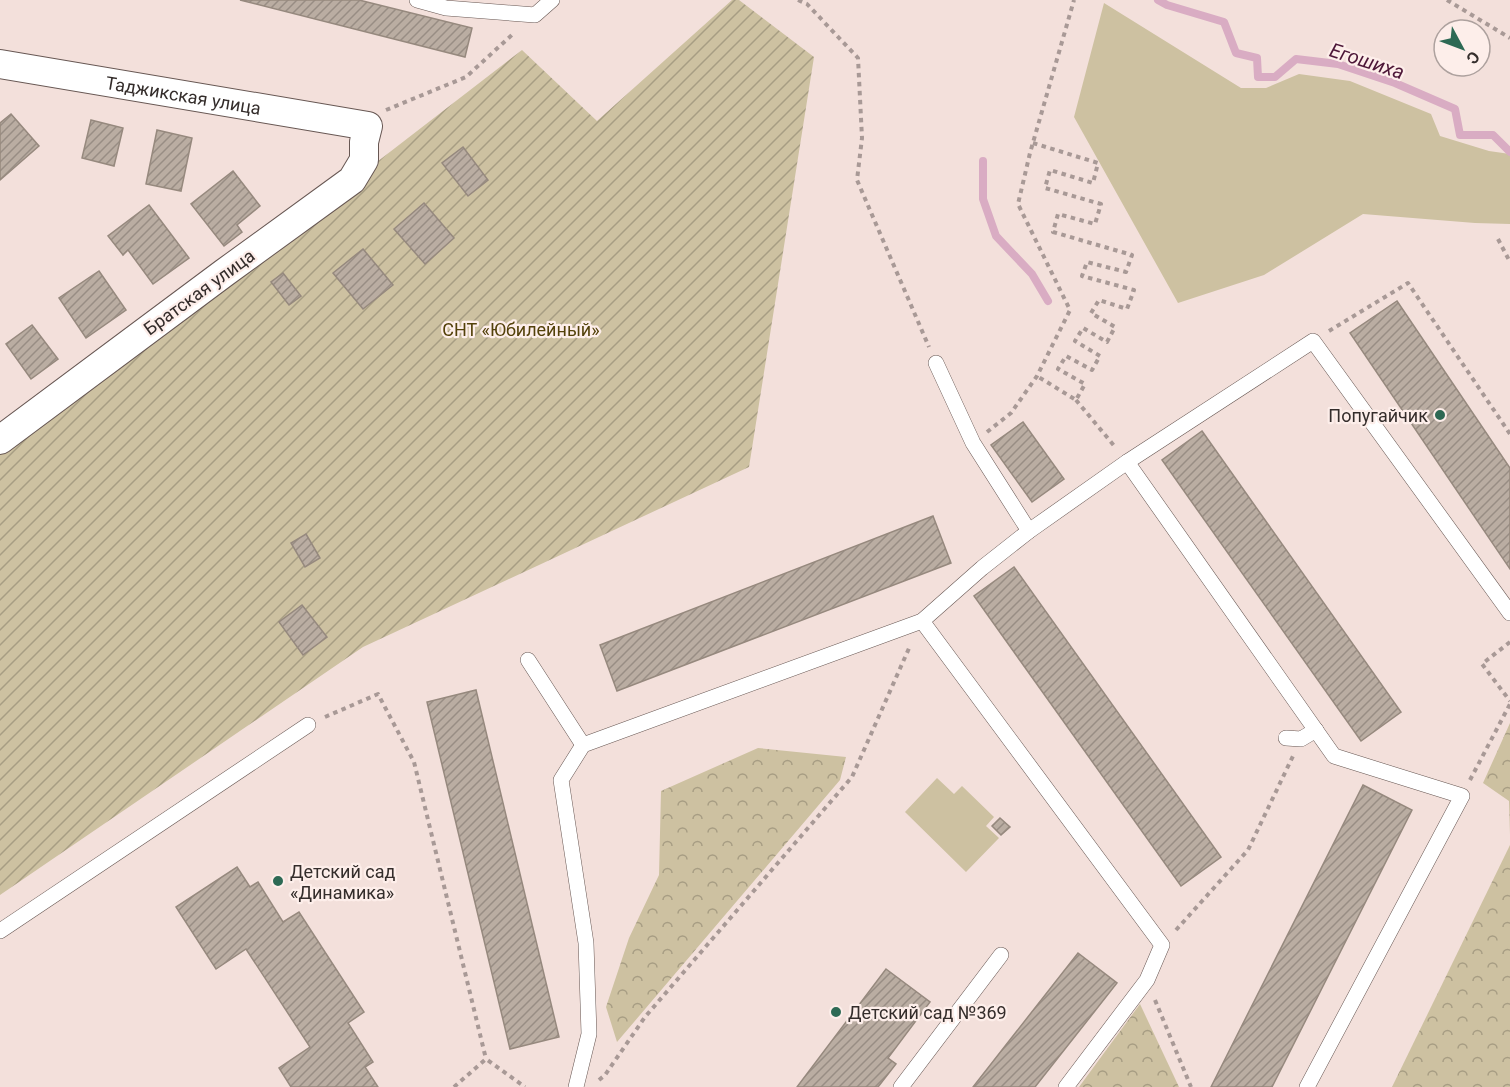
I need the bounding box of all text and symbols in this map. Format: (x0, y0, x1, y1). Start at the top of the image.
north arrow (1432, 18, 1492, 78)
water label: Егошиха (1327, 38, 1407, 84)
text: С (1462, 47, 1484, 68)
street label: Таджикская улица (104, 72, 263, 118)
street label: Братская улица (140, 245, 258, 339)
park label: СНТ «Юбилейный» (442, 319, 600, 340)
place label: Попугайчик (1328, 405, 1428, 426)
marker: Попугайчик (1433, 408, 1447, 422)
place label: Детский сад «Динамика» (290, 861, 396, 903)
marker: Детский сад «Динамика» (271, 874, 285, 888)
place label: Детский сад №369 (848, 1002, 1007, 1023)
marker: Детский сад №369 (829, 1005, 843, 1019)

